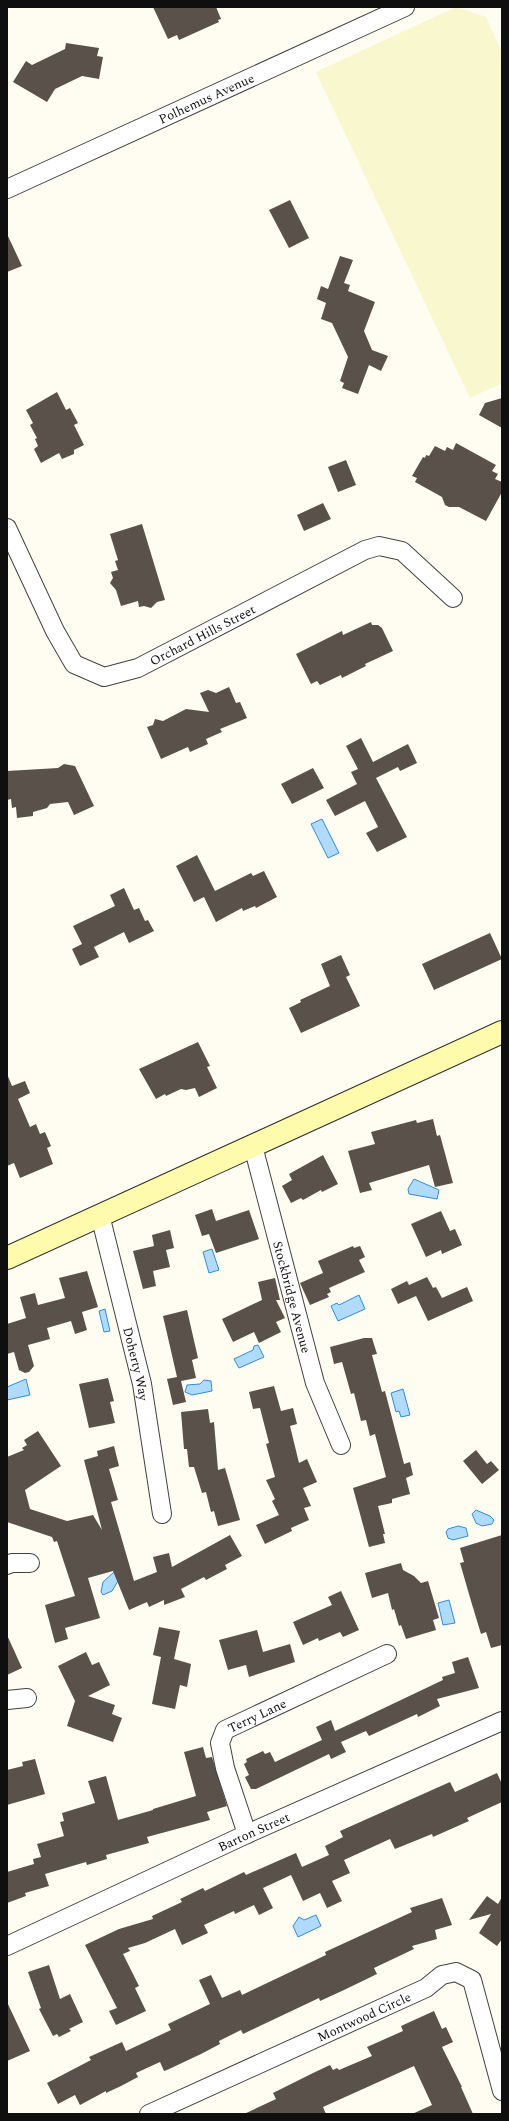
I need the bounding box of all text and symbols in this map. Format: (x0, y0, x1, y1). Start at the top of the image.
street label: Polhemus Avenue (156, 68, 258, 129)
street label: Orchard Hills Street (146, 600, 259, 671)
street label: Stockbridge Avenue (267, 1239, 316, 1355)
street label: Doherty Way (117, 1325, 154, 1403)
street label: Terry Lane (224, 1694, 290, 1738)
street label: Barton Street (215, 1807, 293, 1857)
street label: Montwood Circle (314, 1987, 414, 2047)

